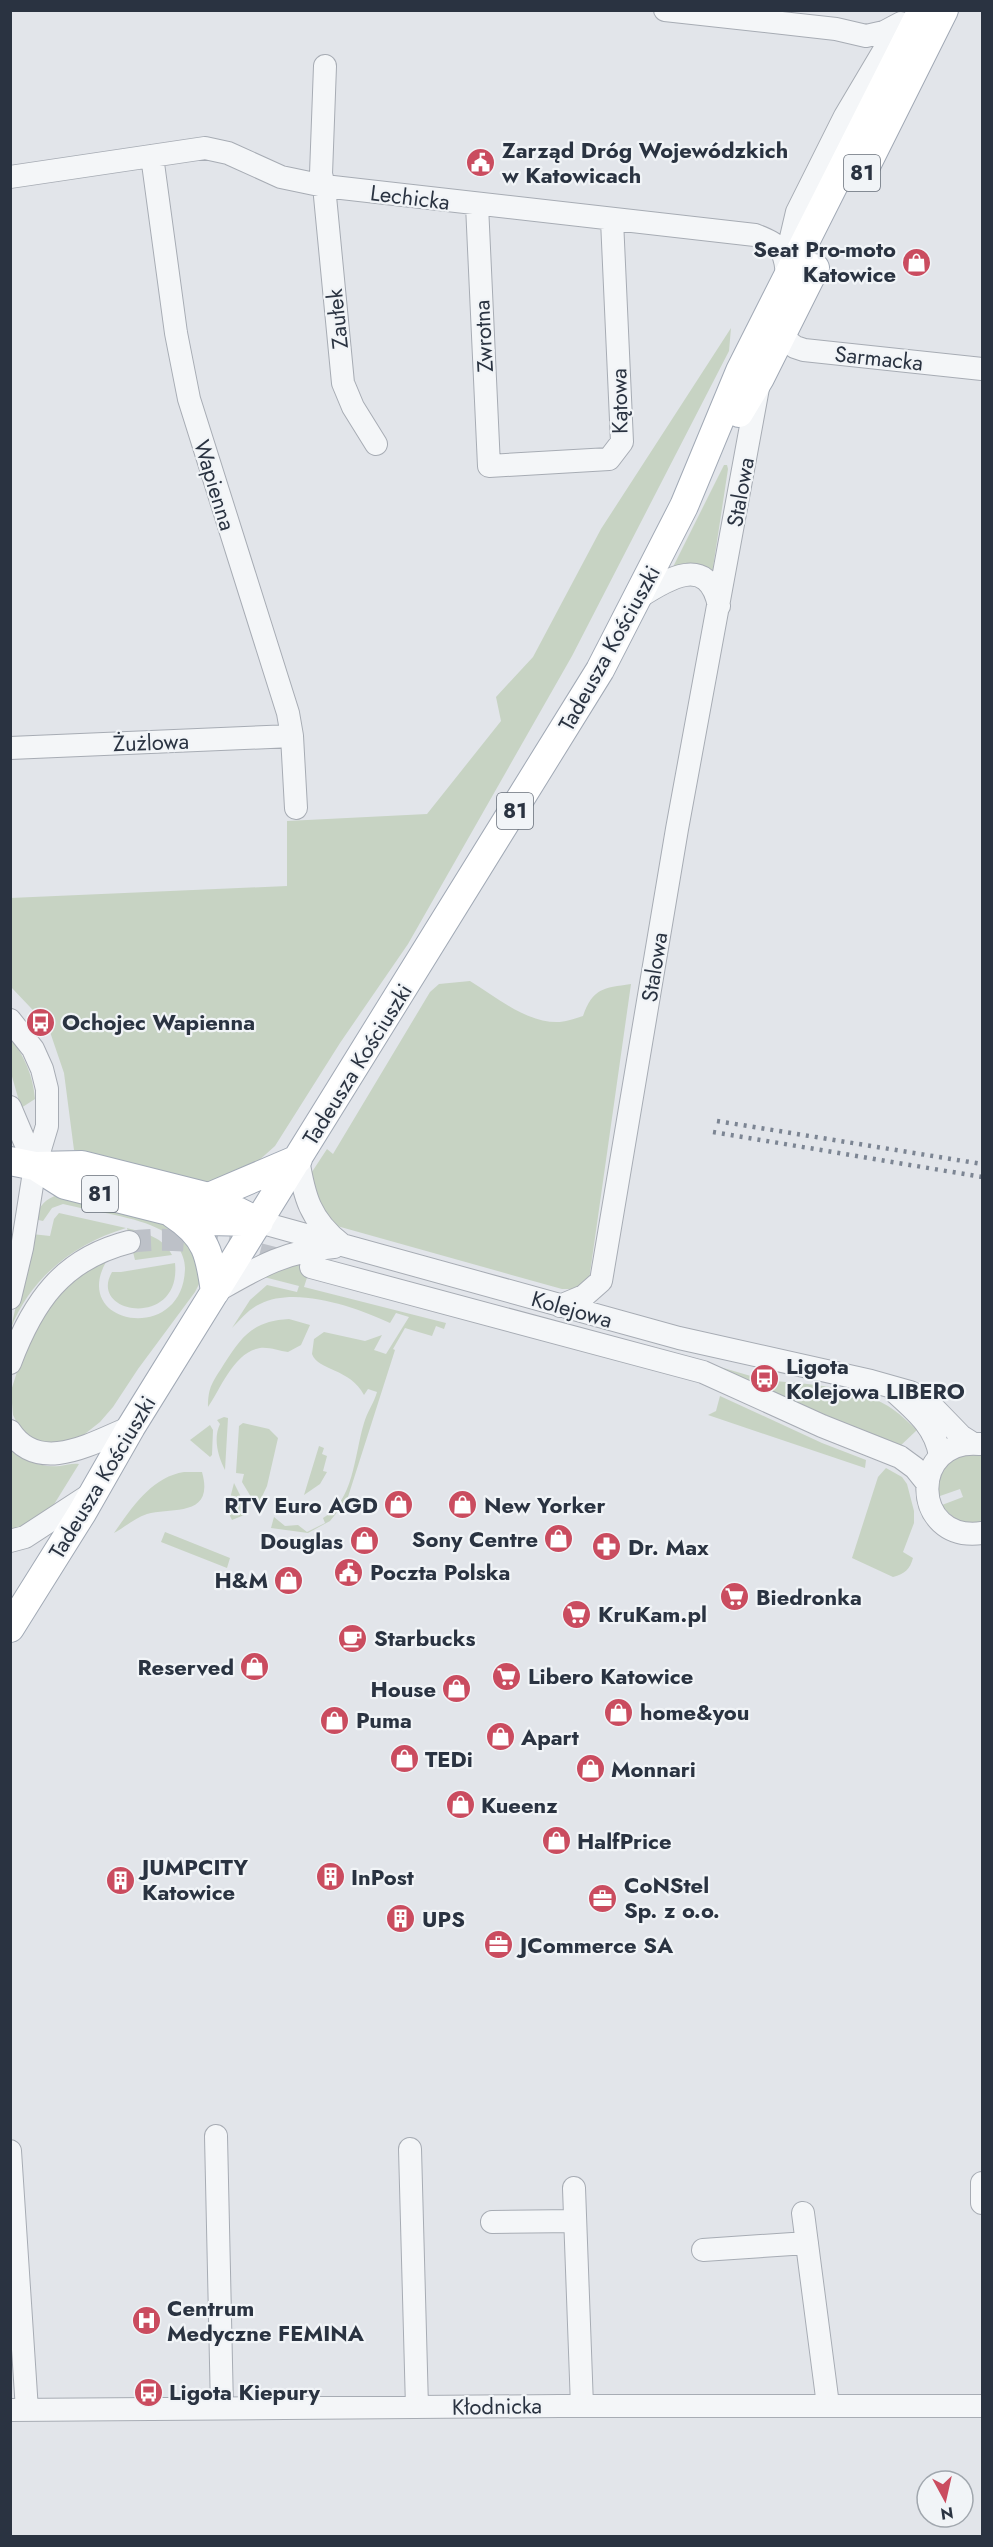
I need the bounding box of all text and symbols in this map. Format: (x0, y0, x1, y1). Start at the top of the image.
place label: Zarząd Dróg Wojewódzkich w Katowicach (501, 134, 788, 191)
public building icon: Zarząd Dróg Wojewódzkich w Katowicach (465, 147, 497, 179)
road number: 81 (844, 155, 880, 191)
street label: Lechicka (368, 176, 452, 218)
place label: Seat Pro-moto Katowice (753, 233, 896, 290)
shop icon: Seat Pro-moto Katowice (901, 246, 933, 278)
street label: Zaułek (318, 287, 356, 351)
street label: Zwrotna (465, 299, 501, 373)
street label: Sarmacka (833, 337, 925, 379)
street label: Kątowa (602, 368, 636, 434)
street label: Wapienna (186, 436, 244, 534)
street label: Stalowa (718, 455, 762, 529)
street label: Tadeusza Kościuszki (550, 559, 668, 737)
street label: Żużlowa (112, 725, 190, 759)
road number: 81 (497, 793, 533, 829)
street label: Stalowa (633, 930, 675, 1004)
street label: Tadeusza Kościuszki (294, 977, 420, 1151)
bus stop icon: Ochojec Wapienna (25, 1006, 57, 1038)
place label: Ochojec Wapienna (62, 1006, 255, 1038)
road number: 81 (82, 1176, 118, 1212)
street label: Kolejowa (528, 1282, 616, 1336)
place label: Ligota Kolejowa LIBERO (786, 1350, 965, 1407)
bus stop icon: Ligota Kolejowa LIBERO (749, 1363, 781, 1395)
street label: Tadeusza Kościuszki (41, 1389, 163, 1565)
place label: RTV Euro AGD (224, 1489, 378, 1521)
shop icon: RTV Euro AGD (383, 1489, 415, 1521)
shop icon: New Yorker (447, 1489, 479, 1521)
place label: New Yorker (484, 1489, 605, 1521)
place label: Sony Centre (412, 1523, 538, 1555)
shop icon: Sony Centre (543, 1523, 575, 1555)
place label: Douglas (260, 1525, 343, 1557)
shop icon: Douglas (348, 1525, 380, 1557)
pharmacy icon: Dr. Max (591, 1531, 623, 1563)
place label: Dr. Max (628, 1531, 709, 1563)
public building icon: Poczta Polska (333, 1556, 365, 1588)
place label: Poczta Polska (370, 1556, 510, 1588)
place label: H&M (215, 1564, 268, 1596)
shop icon: H&M (273, 1564, 305, 1596)
supermarket icon: Biedronka (719, 1581, 751, 1613)
place label: Biedronka (756, 1581, 862, 1613)
supermarket icon: KruKam.pl (561, 1598, 593, 1630)
place label: KruKam.pl (598, 1598, 707, 1630)
cafe icon: Starbucks (337, 1622, 369, 1654)
place label: Starbucks (374, 1622, 475, 1654)
place label: Reserved (137, 1651, 234, 1683)
shop icon: Reserved (239, 1651, 271, 1683)
supermarket icon: Libero Katowice (491, 1660, 523, 1692)
place label: Libero Katowice (528, 1660, 693, 1692)
place label: House (370, 1673, 436, 1705)
shop icon: House (441, 1673, 473, 1705)
shop icon: home&you (603, 1696, 635, 1728)
place label: home&you (640, 1696, 749, 1728)
shop icon: Puma (319, 1704, 351, 1736)
place label: Puma (356, 1704, 412, 1736)
shop icon: Apart (484, 1721, 516, 1753)
place label: Apart (520, 1721, 579, 1753)
shop icon: TEDi (388, 1743, 420, 1775)
place label: TEDi (425, 1743, 473, 1775)
shop icon: Monnari (574, 1753, 606, 1785)
place label: Monnari (611, 1753, 696, 1785)
shop icon: Kueenz (444, 1789, 476, 1821)
place label: Kueenz (481, 1789, 558, 1821)
shop icon: HalfPrice (540, 1825, 572, 1857)
place label: HalfPrice (577, 1825, 672, 1857)
place label: JUMPCITY Katowice (138, 1851, 248, 1908)
building icon: InPost (314, 1861, 346, 1893)
place label: InPost (351, 1861, 414, 1893)
building icon: JUMPCITY Katowice (105, 1864, 137, 1896)
place label: CoNStel Sp. z o.o. (624, 1869, 720, 1926)
office icon: CoNStel Sp. z o.o. (587, 1882, 619, 1914)
building icon: UPS (385, 1903, 417, 1935)
place label: UPS (422, 1903, 465, 1935)
office icon: JCommerce SA (483, 1929, 515, 1961)
place label: JCommerce SA (516, 1929, 674, 1961)
place label: Centrum Medyczne FEMINA (167, 2292, 365, 2349)
hospital icon: Centrum Medyczne FEMINA (130, 2305, 162, 2337)
bus stop icon: Ligota Kiepury (132, 2376, 164, 2408)
place label: Ligota Kiepury (169, 2376, 321, 2408)
street label: Kłodnicka (452, 2389, 542, 2423)
north arrow (915, 2469, 975, 2529)
text: N (939, 2501, 955, 2526)

